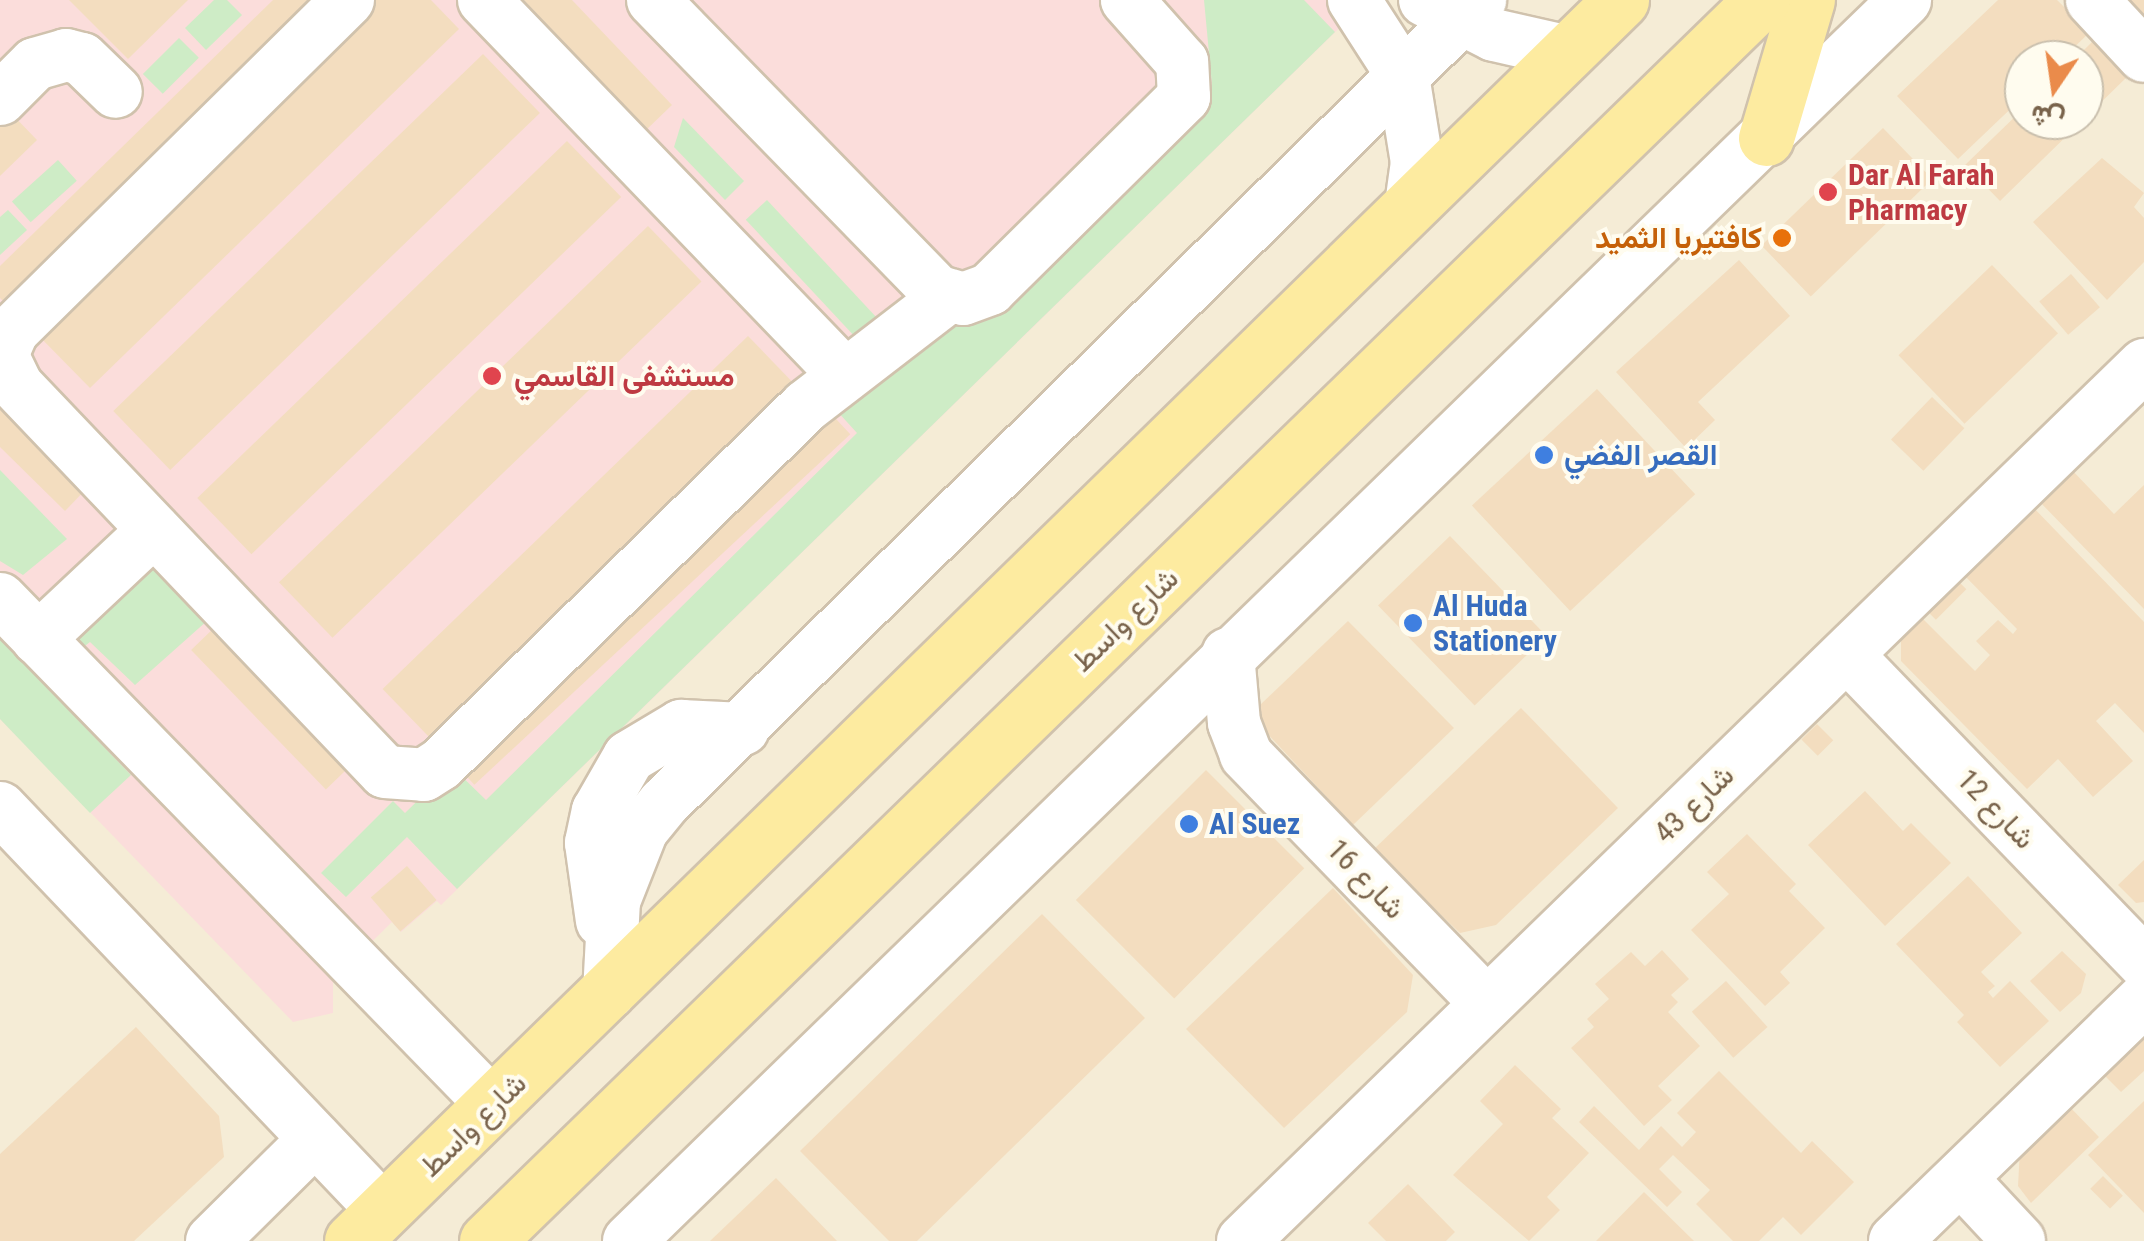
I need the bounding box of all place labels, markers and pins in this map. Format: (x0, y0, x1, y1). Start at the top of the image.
place label: Dar Al Farah Pharmacy (1848, 157, 1995, 228)
marker: Dar Al Farah Pharmacy (1817, 181, 1839, 203)
place label: كافتيريا الثميد (1595, 220, 1762, 256)
marker: كافتيريا الثميد (1771, 227, 1793, 249)
place label: مستشفى القاسمي (514, 358, 735, 394)
marker: مستشفى القاسمي (479, 363, 505, 389)
place label: القصر الفضي (1564, 437, 1718, 473)
marker: القصر الفضي (1533, 444, 1555, 466)
place label: Al Huda Stationery (1433, 588, 1557, 658)
marker: Al Huda Stationery (1402, 612, 1424, 634)
place label: Al Suez (1209, 806, 1300, 842)
marker: Al Suez (1178, 813, 1200, 835)

